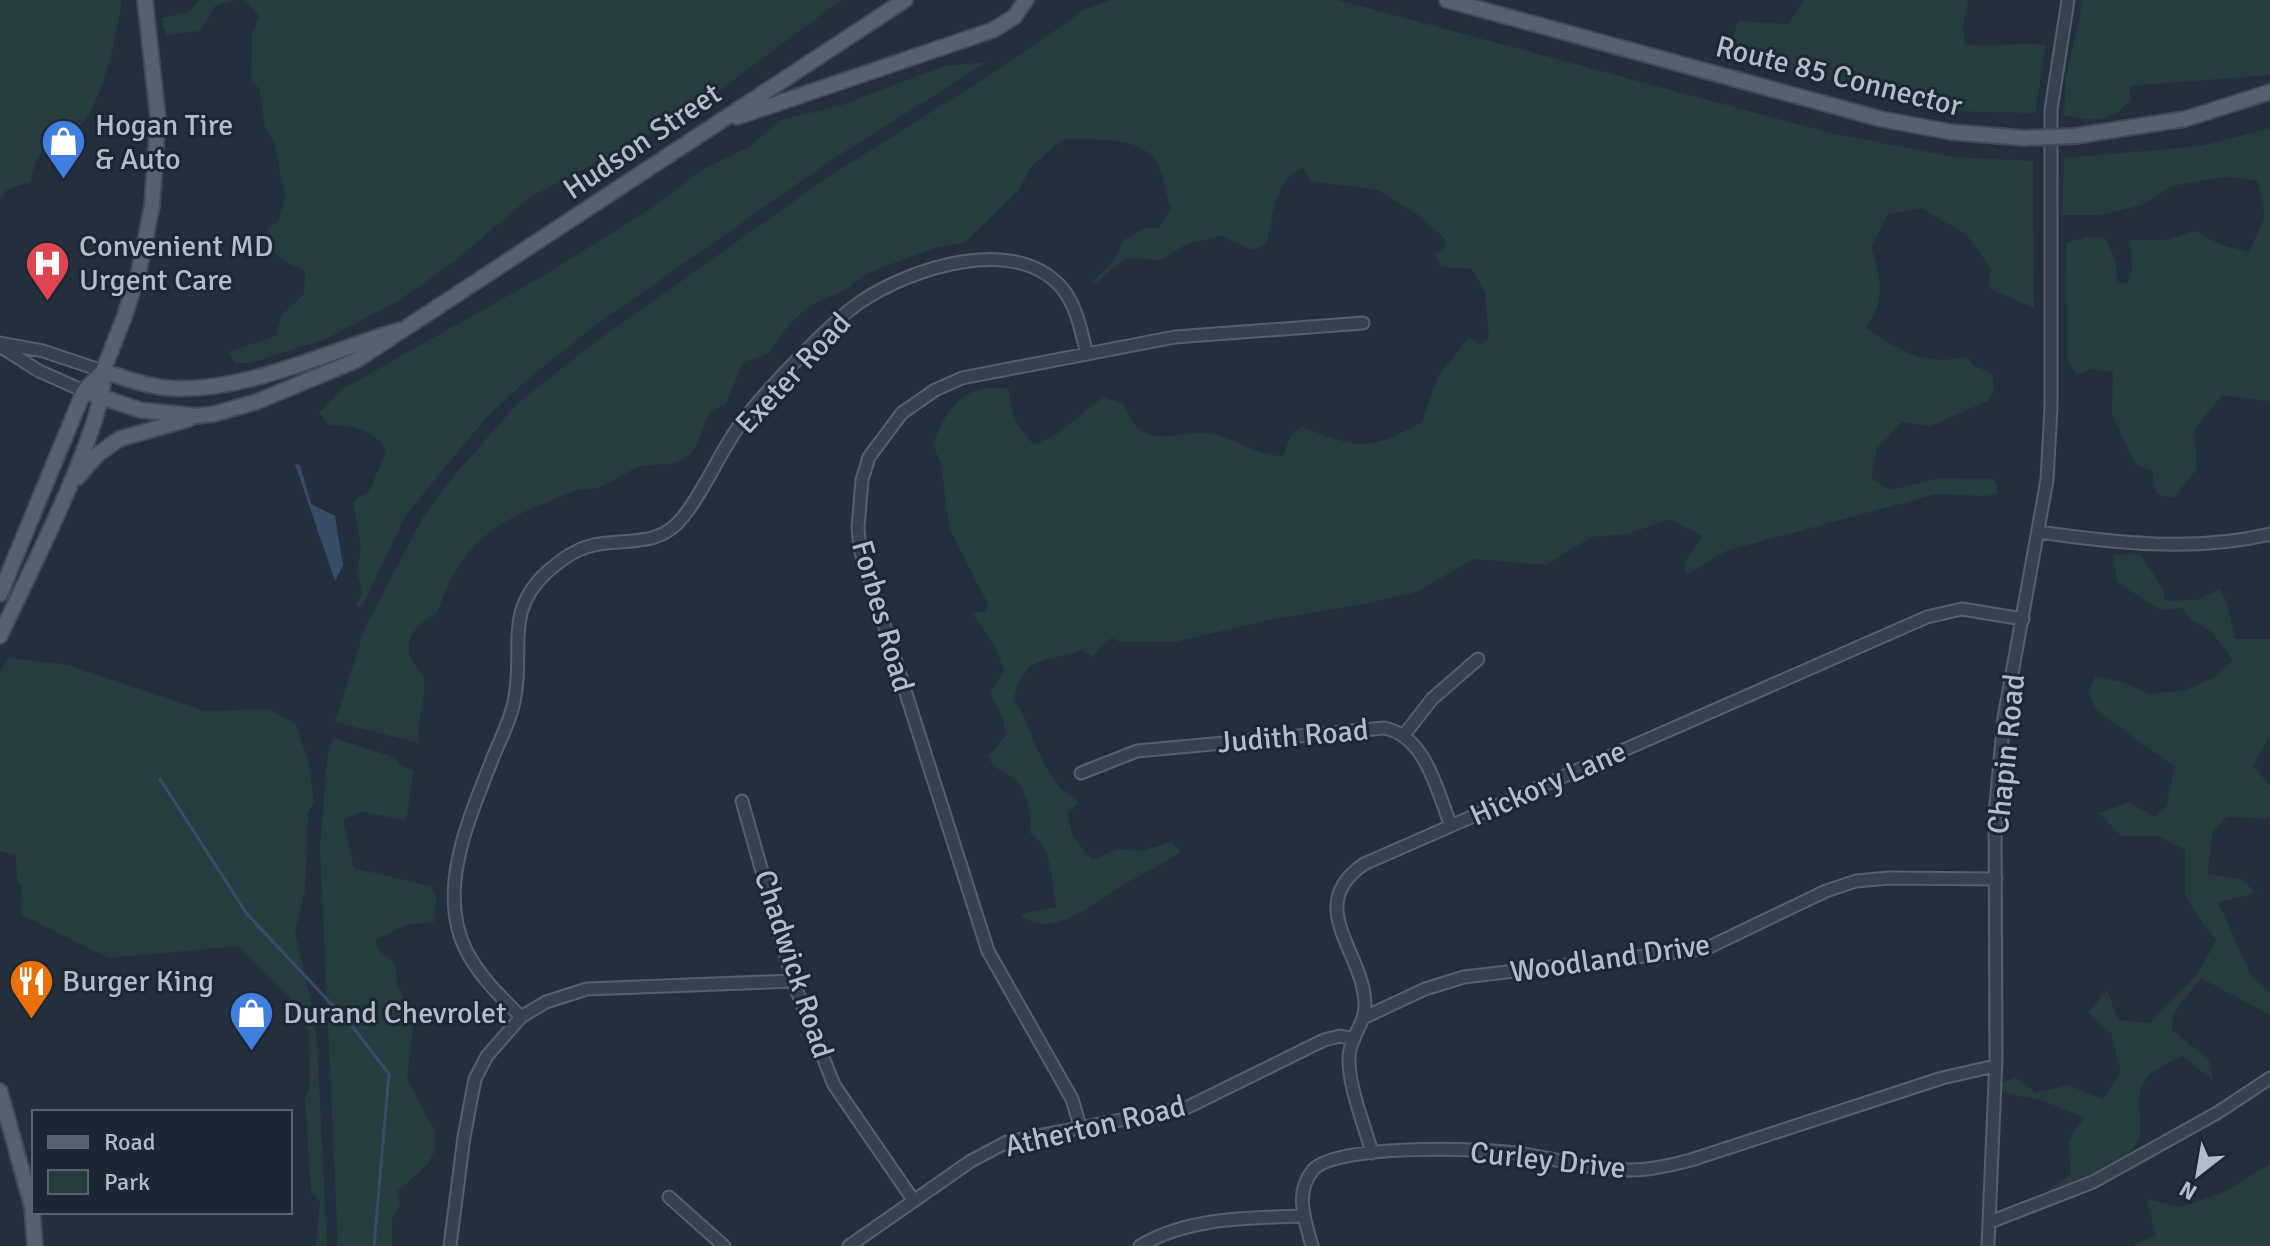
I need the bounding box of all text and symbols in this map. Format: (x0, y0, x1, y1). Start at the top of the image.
street label: Route 85 Connector (1712, 28, 1966, 125)
street label: Hudson Street (556, 75, 728, 208)
place label: Hogan Tire & Auto (95, 107, 233, 178)
shop icon: Hogan Tire & Auto (40, 118, 88, 181)
place label: Convenient MD Urgent Care (79, 228, 273, 299)
hospital icon: Convenient MD Urgent Care (24, 239, 72, 302)
street label: Exeter Road (728, 305, 859, 442)
street label: Forbes Road (843, 536, 922, 696)
street label: Chapin Road (1980, 672, 2033, 836)
street label: Judith Road (1216, 711, 1370, 762)
street label: Hickory Lane (1464, 733, 1632, 834)
street label: Chadwick Road (746, 865, 841, 1063)
street label: Woodland Drive (1508, 926, 1712, 991)
restaurant icon: Burger King (7, 957, 55, 1020)
place label: Burger King (62, 963, 214, 1000)
shop icon: Durand Chevrolet (228, 989, 276, 1052)
place label: Durand Chevrolet (283, 995, 507, 1032)
street label: Atherton Road (1001, 1088, 1189, 1165)
legend (32, 1110, 292, 1214)
text: Road (104, 1127, 155, 1157)
street label: Curley Drive (1468, 1134, 1628, 1187)
north arrow (2158, 1134, 2238, 1214)
text: Park (104, 1167, 150, 1197)
text: N (2174, 1175, 2201, 1206)

